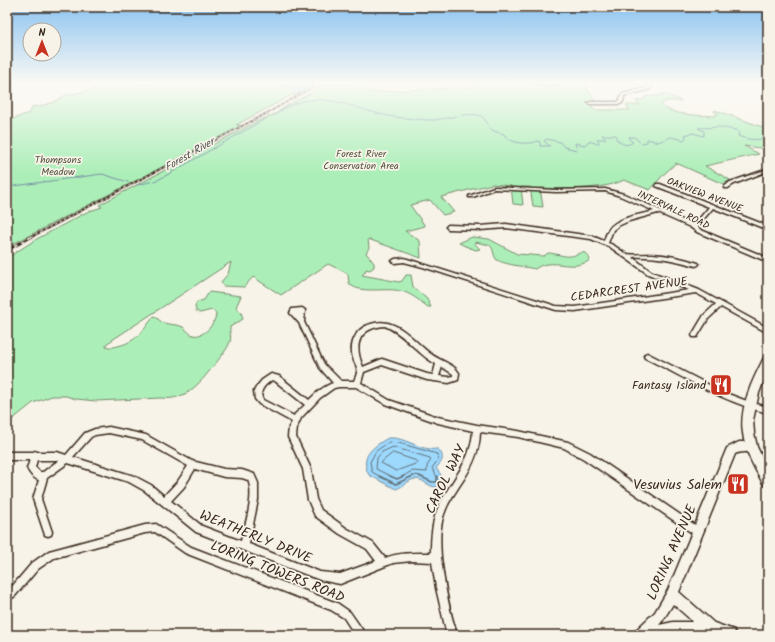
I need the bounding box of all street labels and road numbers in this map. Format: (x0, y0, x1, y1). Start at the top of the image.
street label: OAKVIEW AVENUE (664, 173, 746, 217)
street label: INTERVALE ROAD (635, 186, 713, 234)
street label: CEDARCREST AVENUE (569, 272, 690, 307)
street label: CAROL WAY (420, 440, 473, 518)
street label: LORING AVENUE (641, 500, 703, 604)
street label: WEATHERLY DRIVE (196, 504, 316, 570)
street label: LORING TOWERS ROAD (207, 535, 348, 609)

